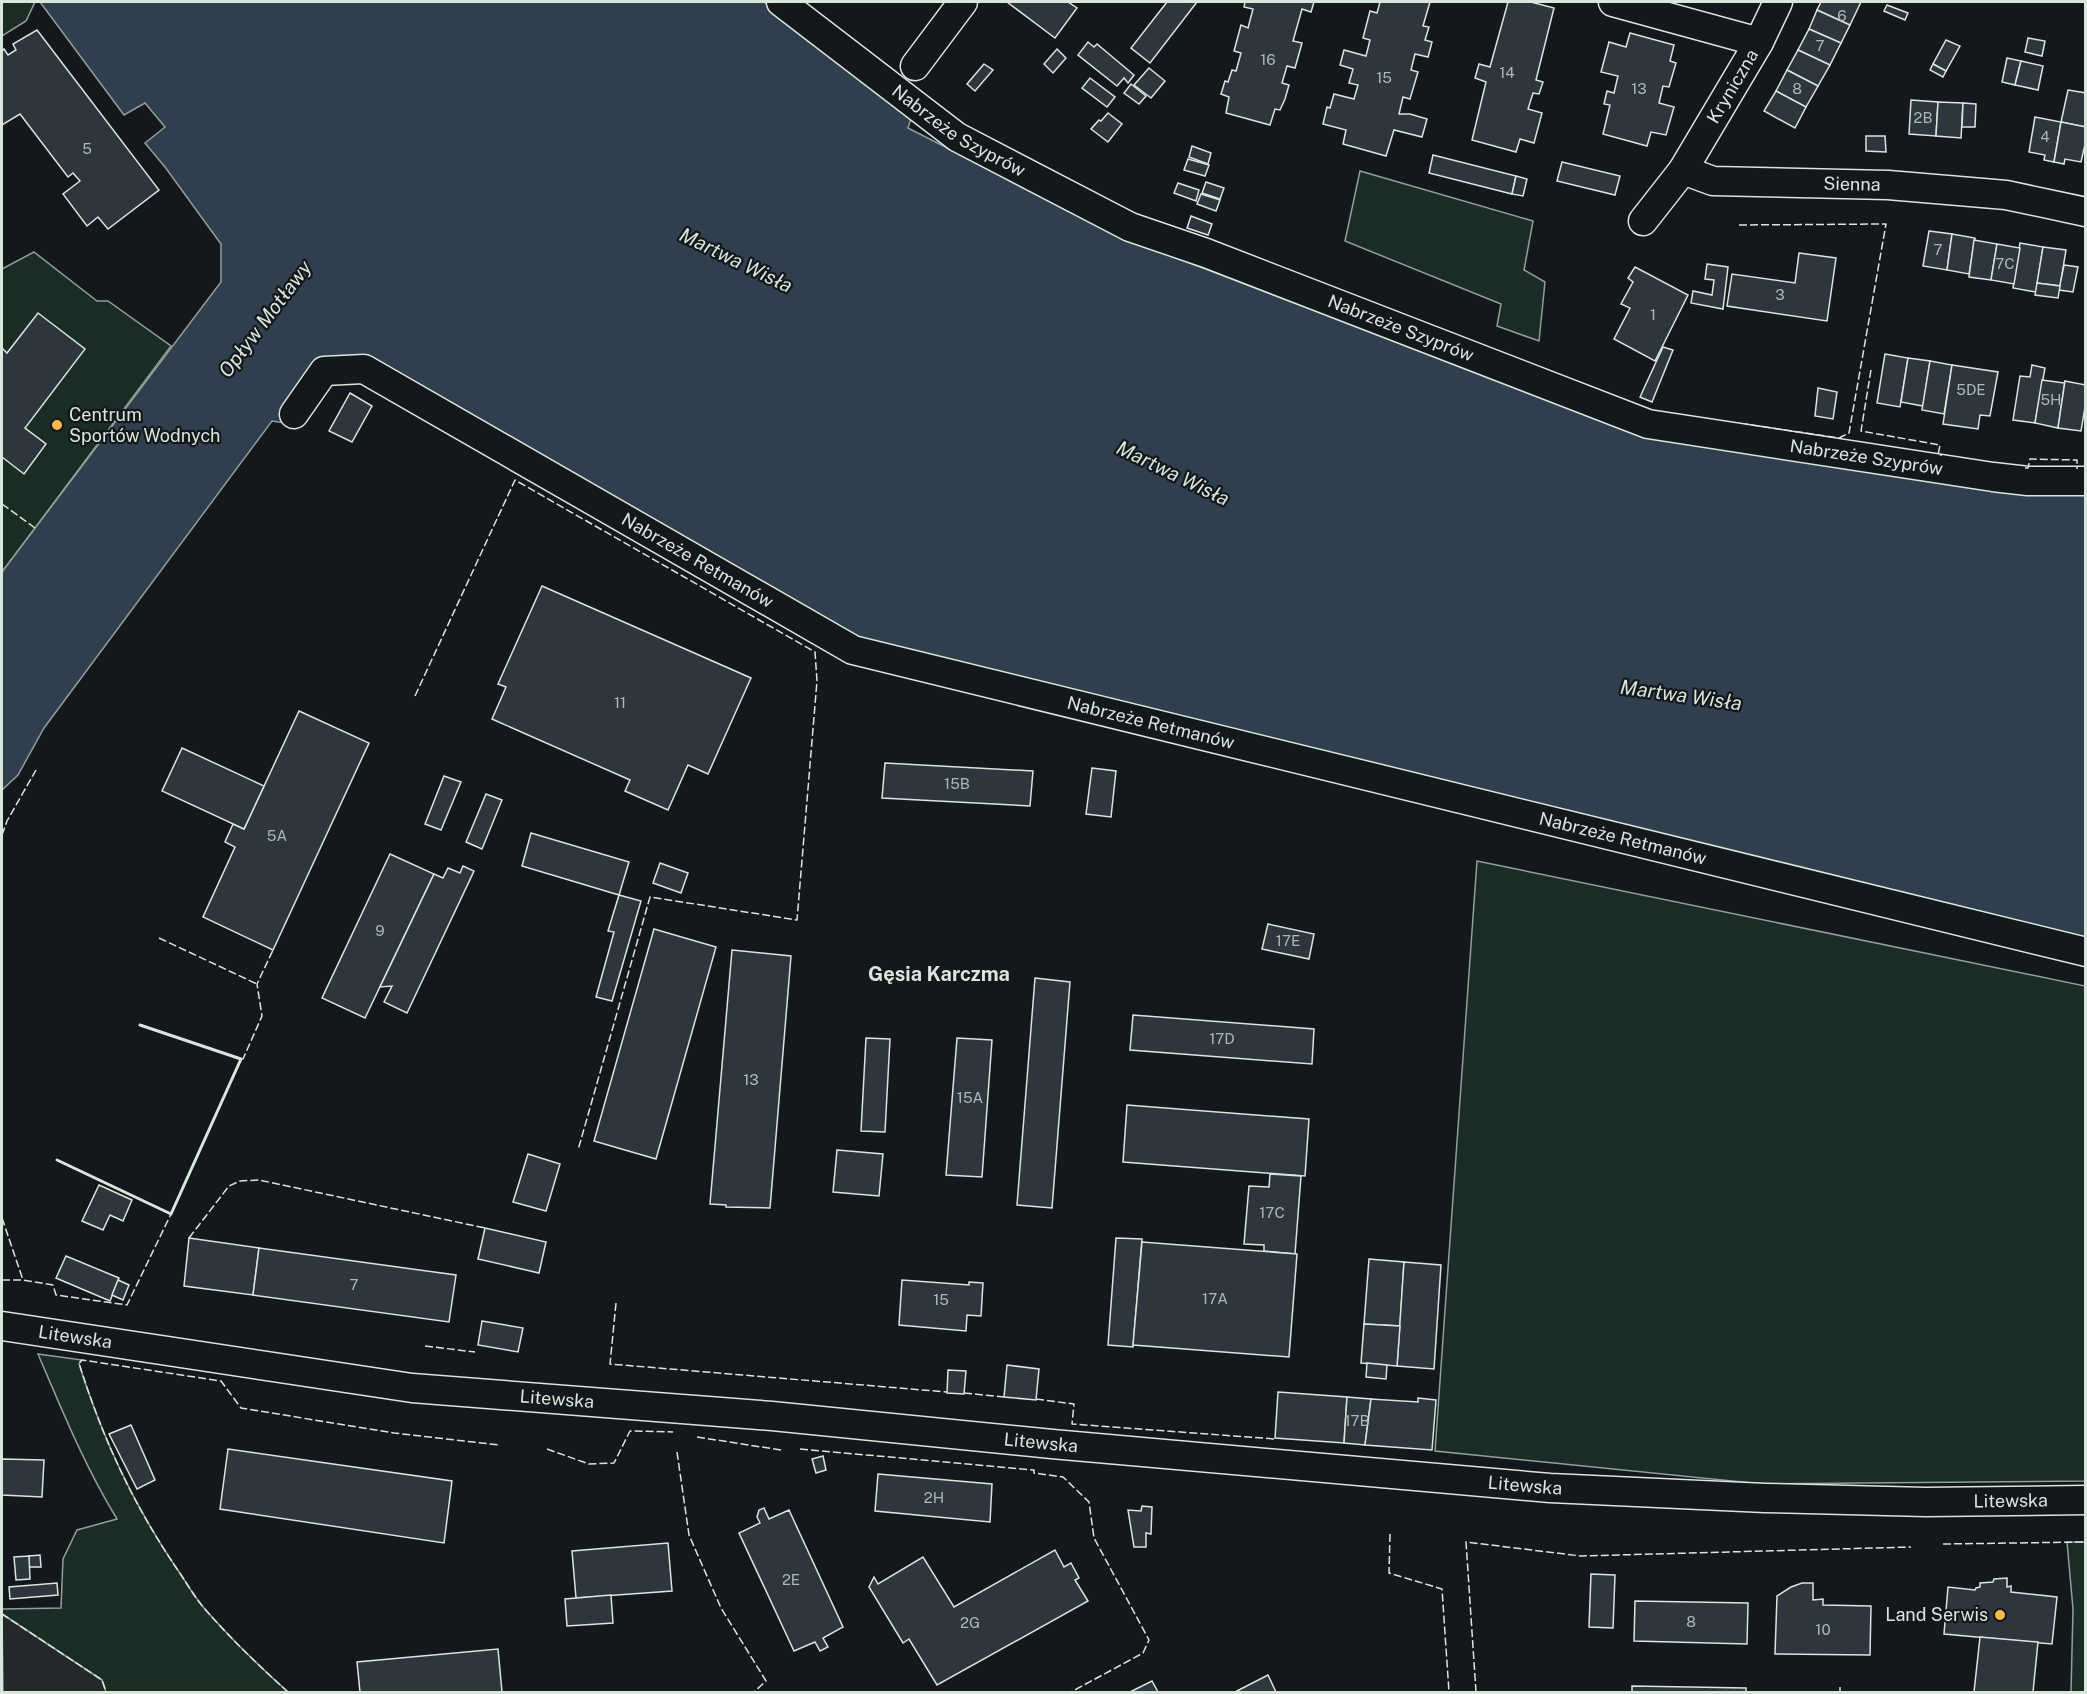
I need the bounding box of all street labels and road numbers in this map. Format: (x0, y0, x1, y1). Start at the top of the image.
street label: Kryniczna (1702, 45, 1762, 127)
street label: Nabrzeże Szyprów (888, 80, 1029, 181)
street label: Sienna (1823, 173, 1881, 195)
street label: Nabrzeże Szyprów (1325, 290, 1477, 366)
street label: Nabrzeże Szyprów (1788, 435, 1945, 479)
street label: Nabrzeże Retmanów (618, 508, 777, 612)
street label: Nabrzeże Retmanów (1065, 692, 1237, 753)
street label: Nabrzeże Retmanów (1537, 807, 1709, 869)
street label: Litewska (37, 1321, 114, 1353)
street label: Litewska (519, 1385, 595, 1412)
street label: Litewska (1003, 1428, 1079, 1456)
street label: Litewska (1487, 1472, 1563, 1499)
street label: Litewska (1973, 1489, 2048, 1511)

